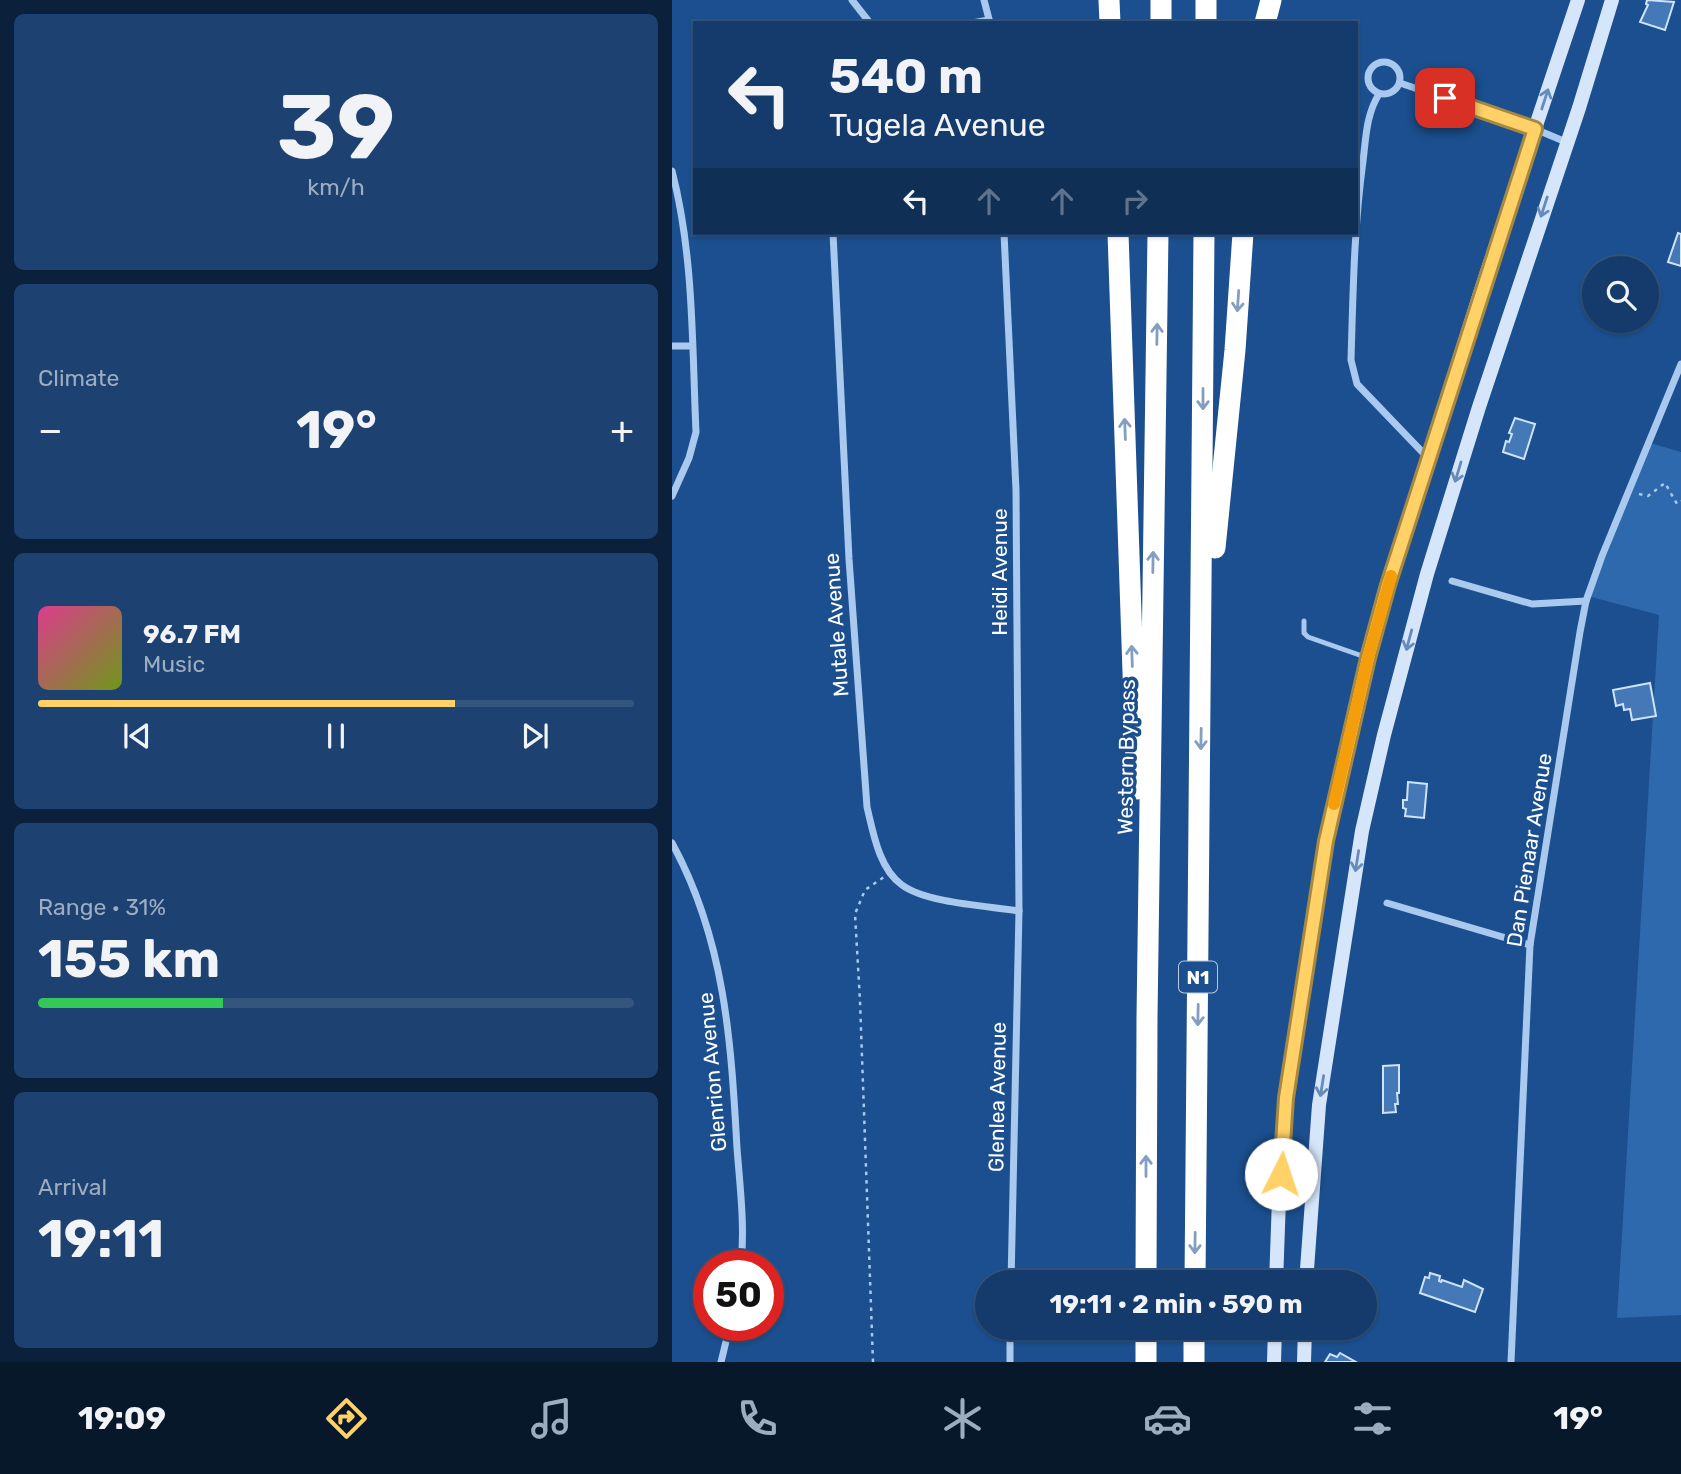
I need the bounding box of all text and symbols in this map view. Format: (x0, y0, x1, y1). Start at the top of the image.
text: 540 m (829, 47, 983, 105)
icon: left (714, 49, 805, 140)
pin (1415, 68, 1475, 128)
text: 39 (277, 73, 395, 181)
icon: arrive (1426, 79, 1464, 117)
one-way arrow (1540, 88, 1552, 110)
text: Tugela Avenue (829, 106, 1046, 144)
text: km/h (307, 173, 365, 201)
icon: left (897, 182, 935, 220)
icon: ahead (970, 182, 1008, 220)
icon: ahead (1043, 182, 1081, 220)
icon: right (1116, 182, 1154, 220)
one-way arrow (1537, 196, 1549, 218)
map controls (1582, 256, 1659, 333)
button: search (1582, 256, 1659, 333)
one-way arrow (1232, 289, 1245, 312)
one-way arrow (1150, 323, 1163, 346)
text: Climate (38, 364, 119, 392)
one-way arrow (1196, 387, 1210, 410)
text: 19° (296, 399, 377, 461)
text: − (38, 407, 63, 453)
text: + (610, 407, 634, 453)
one-way arrow (1118, 418, 1131, 441)
one-way arrow (1451, 461, 1464, 483)
street label: Heidi Avenue (987, 508, 1012, 636)
one-way arrow (1147, 550, 1160, 573)
street label: Mutale Avenue (819, 552, 853, 698)
text: 96.7 FM (143, 619, 241, 650)
one-way arrow (1402, 628, 1415, 650)
one-way arrow (1126, 645, 1139, 668)
text: Music (143, 650, 205, 678)
street label: Western Bypass (1112, 679, 1140, 835)
icon: previous (118, 717, 156, 755)
icon: pause (317, 717, 355, 755)
icon: next (516, 717, 554, 755)
one-way arrow (1194, 727, 1208, 750)
street label: Dan Pienaar Avenue (1501, 751, 1557, 949)
one-way arrow (1350, 849, 1363, 872)
text: Range · 31% (38, 893, 166, 921)
text: 155 km (38, 928, 220, 990)
road number: N1 (1179, 962, 1217, 993)
street label: Glenrion Avenue (693, 991, 731, 1153)
one-way arrow (1191, 1004, 1205, 1027)
street label: Glenlea Avenue (983, 1022, 1011, 1172)
one-way arrow (1315, 1074, 1328, 1097)
position arrow (1244, 1137, 1318, 1211)
one-way arrow (1139, 1154, 1153, 1177)
text: Arrival (38, 1173, 107, 1201)
text: 19:11 (38, 1208, 164, 1270)
one-way arrow (1188, 1231, 1202, 1254)
speed limit sign: 50 (693, 1250, 784, 1341)
text: 19:11 · 2 min · 590 m (1049, 1289, 1303, 1320)
icon: directions (322, 1394, 371, 1443)
icon: music (527, 1394, 576, 1443)
icon: phone (733, 1394, 782, 1443)
icon: climate (938, 1394, 987, 1443)
icon: car (1143, 1394, 1192, 1443)
icon: filters (1348, 1394, 1397, 1443)
text: 19:09 (78, 1399, 166, 1437)
text: 19° (1553, 1399, 1603, 1437)

